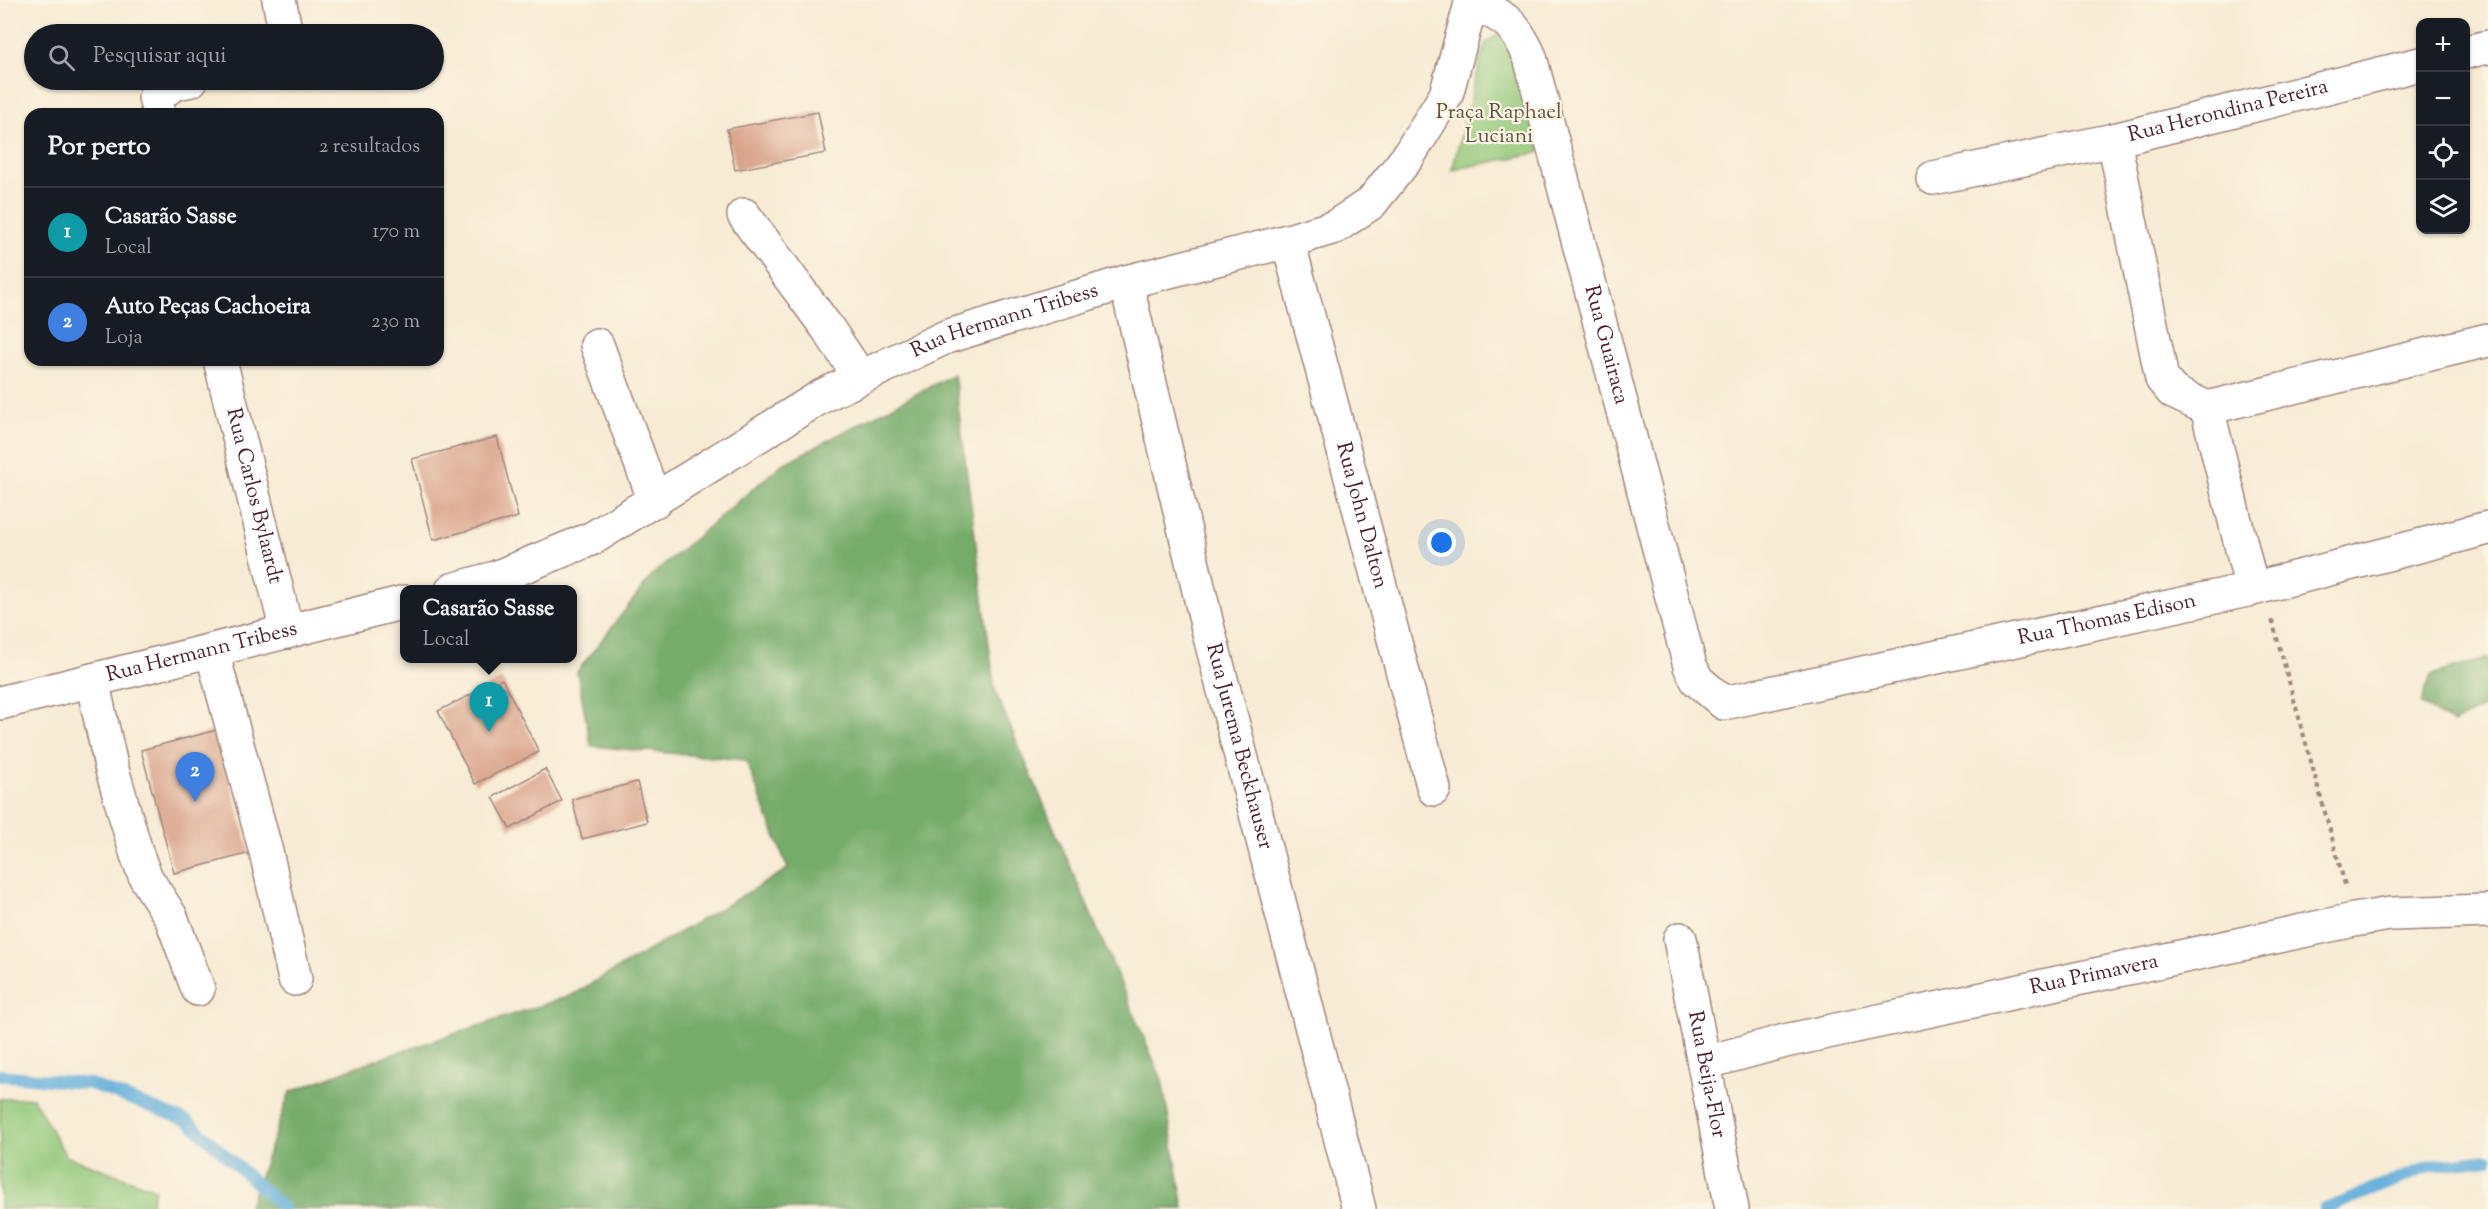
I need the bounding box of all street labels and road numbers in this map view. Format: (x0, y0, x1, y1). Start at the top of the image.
street label: Rua Herondina Pereira (2125, 72, 2332, 151)
street label: Rua Hermann Tribess (906, 276, 1102, 367)
street label: Rua Guairaca (1576, 282, 1636, 408)
street label: Rua Carlos Bylaardt (217, 405, 290, 587)
street label: Rua John Dalton (1327, 439, 1395, 592)
street label: Rua Thomas Edison (2015, 586, 2199, 654)
street label: Rua Hermann Tribess (103, 614, 300, 691)
street label: Rua Jurema Beckhauser (1197, 640, 1280, 853)
street label: Rua Primavera (2027, 947, 2161, 1004)
street label: Rua Beija-Flor (1679, 1008, 1733, 1141)

